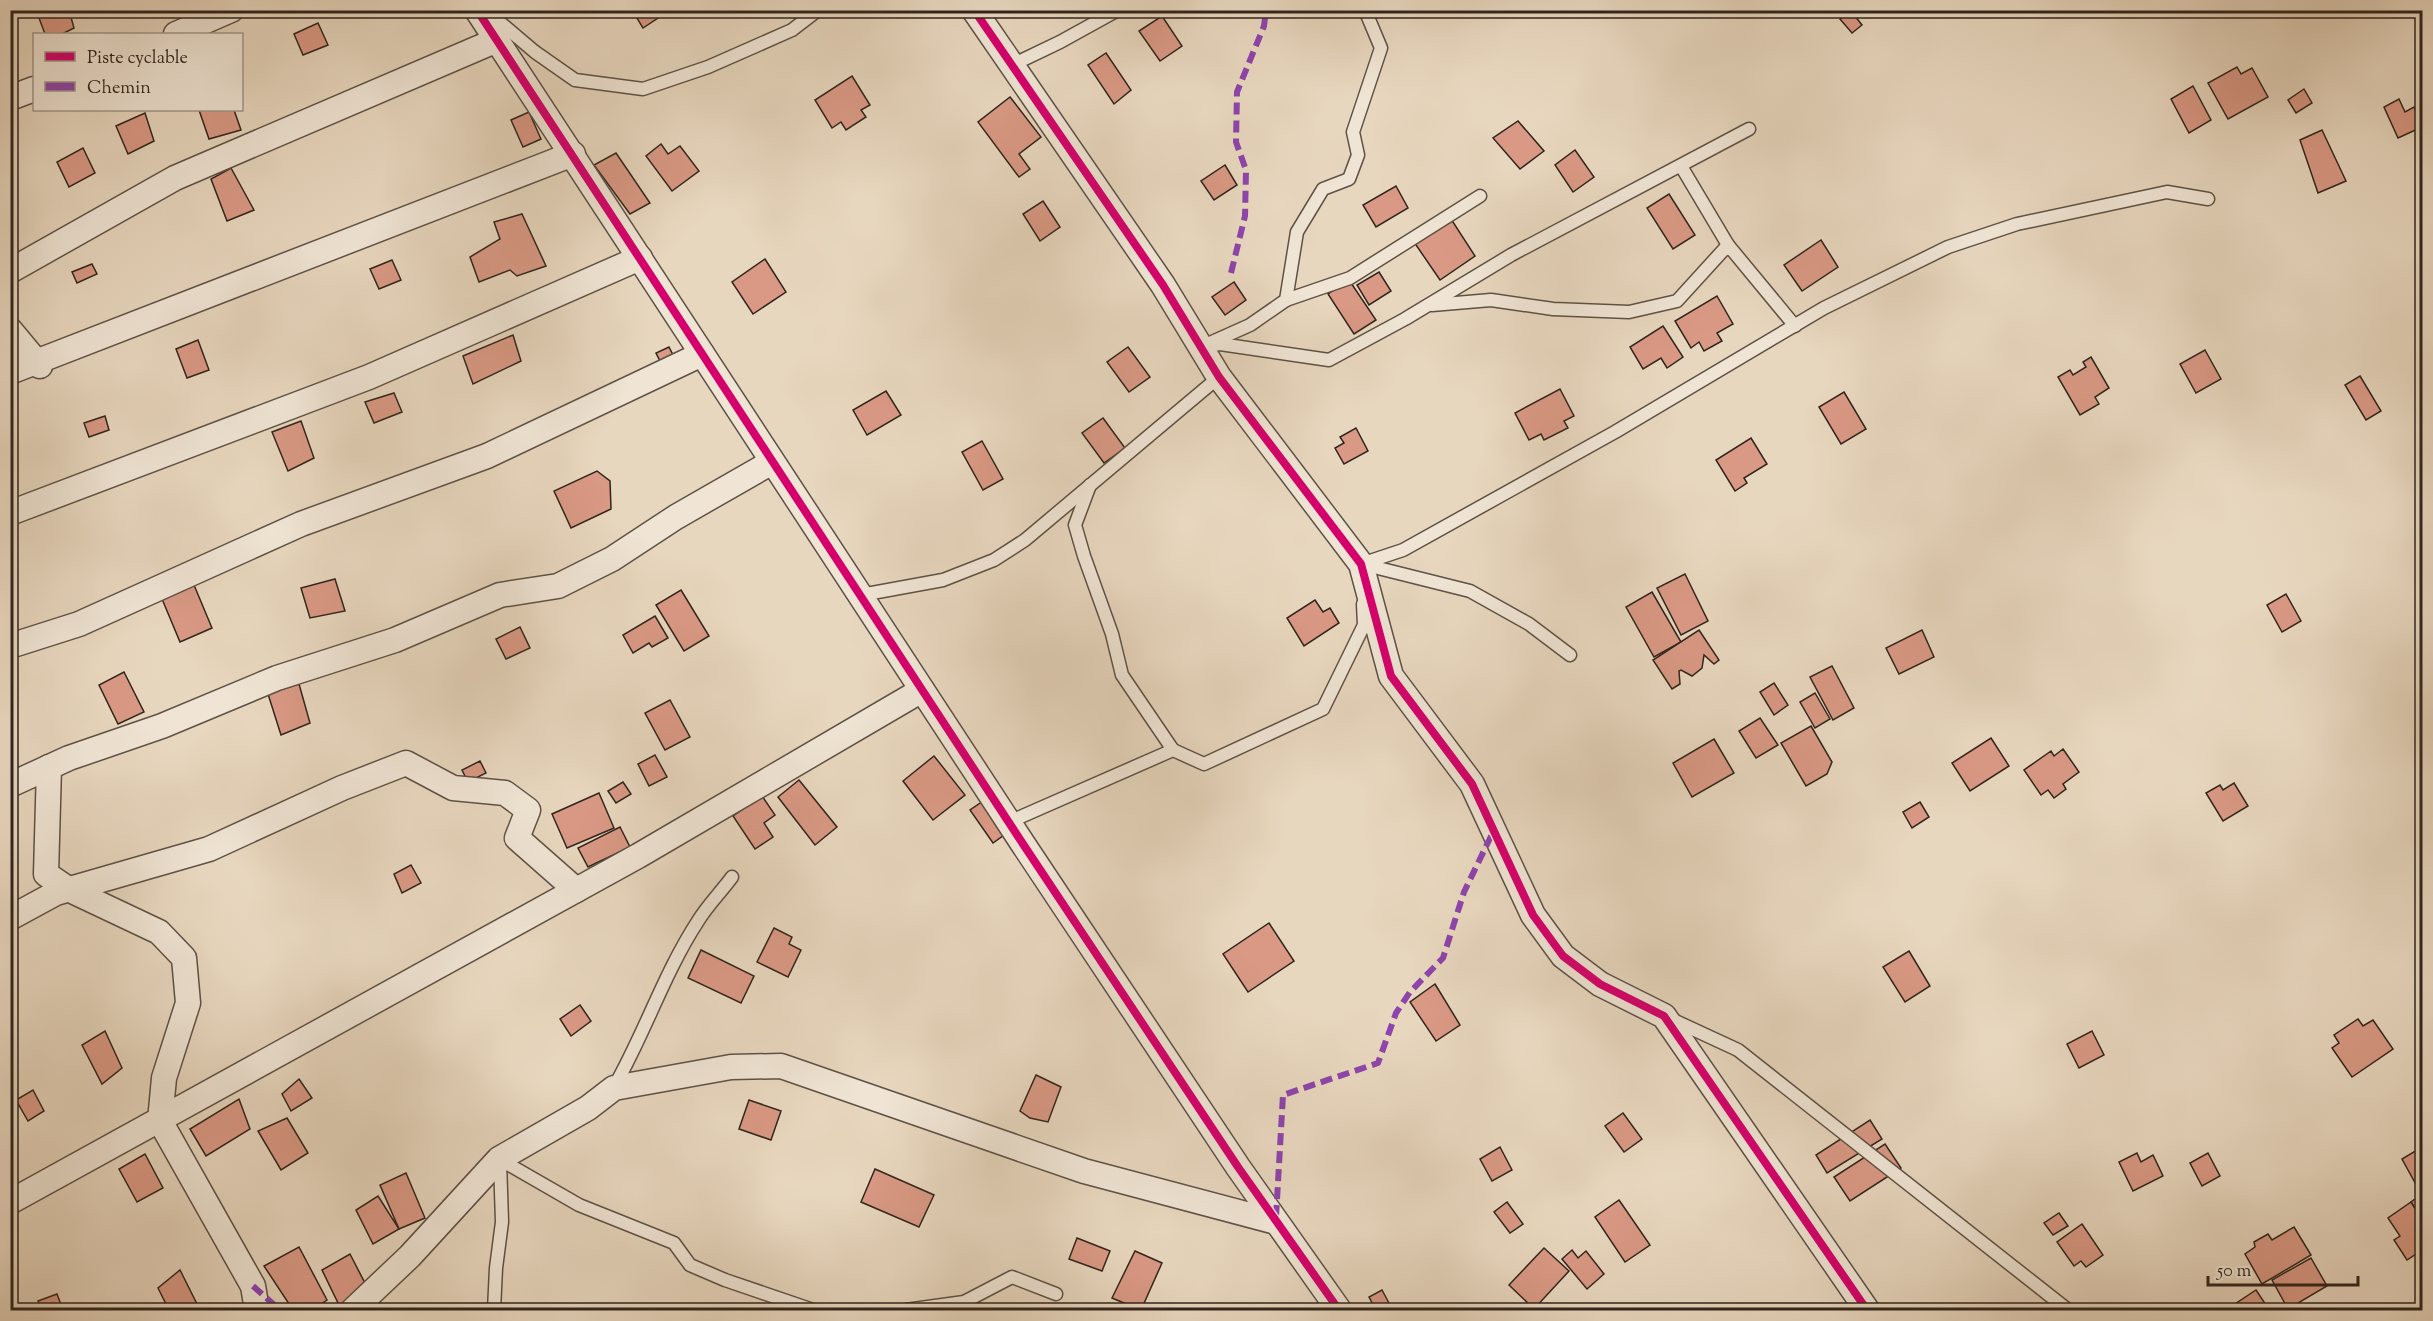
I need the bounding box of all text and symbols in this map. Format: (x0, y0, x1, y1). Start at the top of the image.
legend (33, 33, 243, 111)
text: Piste cyclable (87, 46, 188, 72)
text: Chemin (87, 76, 151, 102)
scale bar (2208, 1249, 2358, 1287)
text: 50 m (2216, 1259, 2252, 1285)

